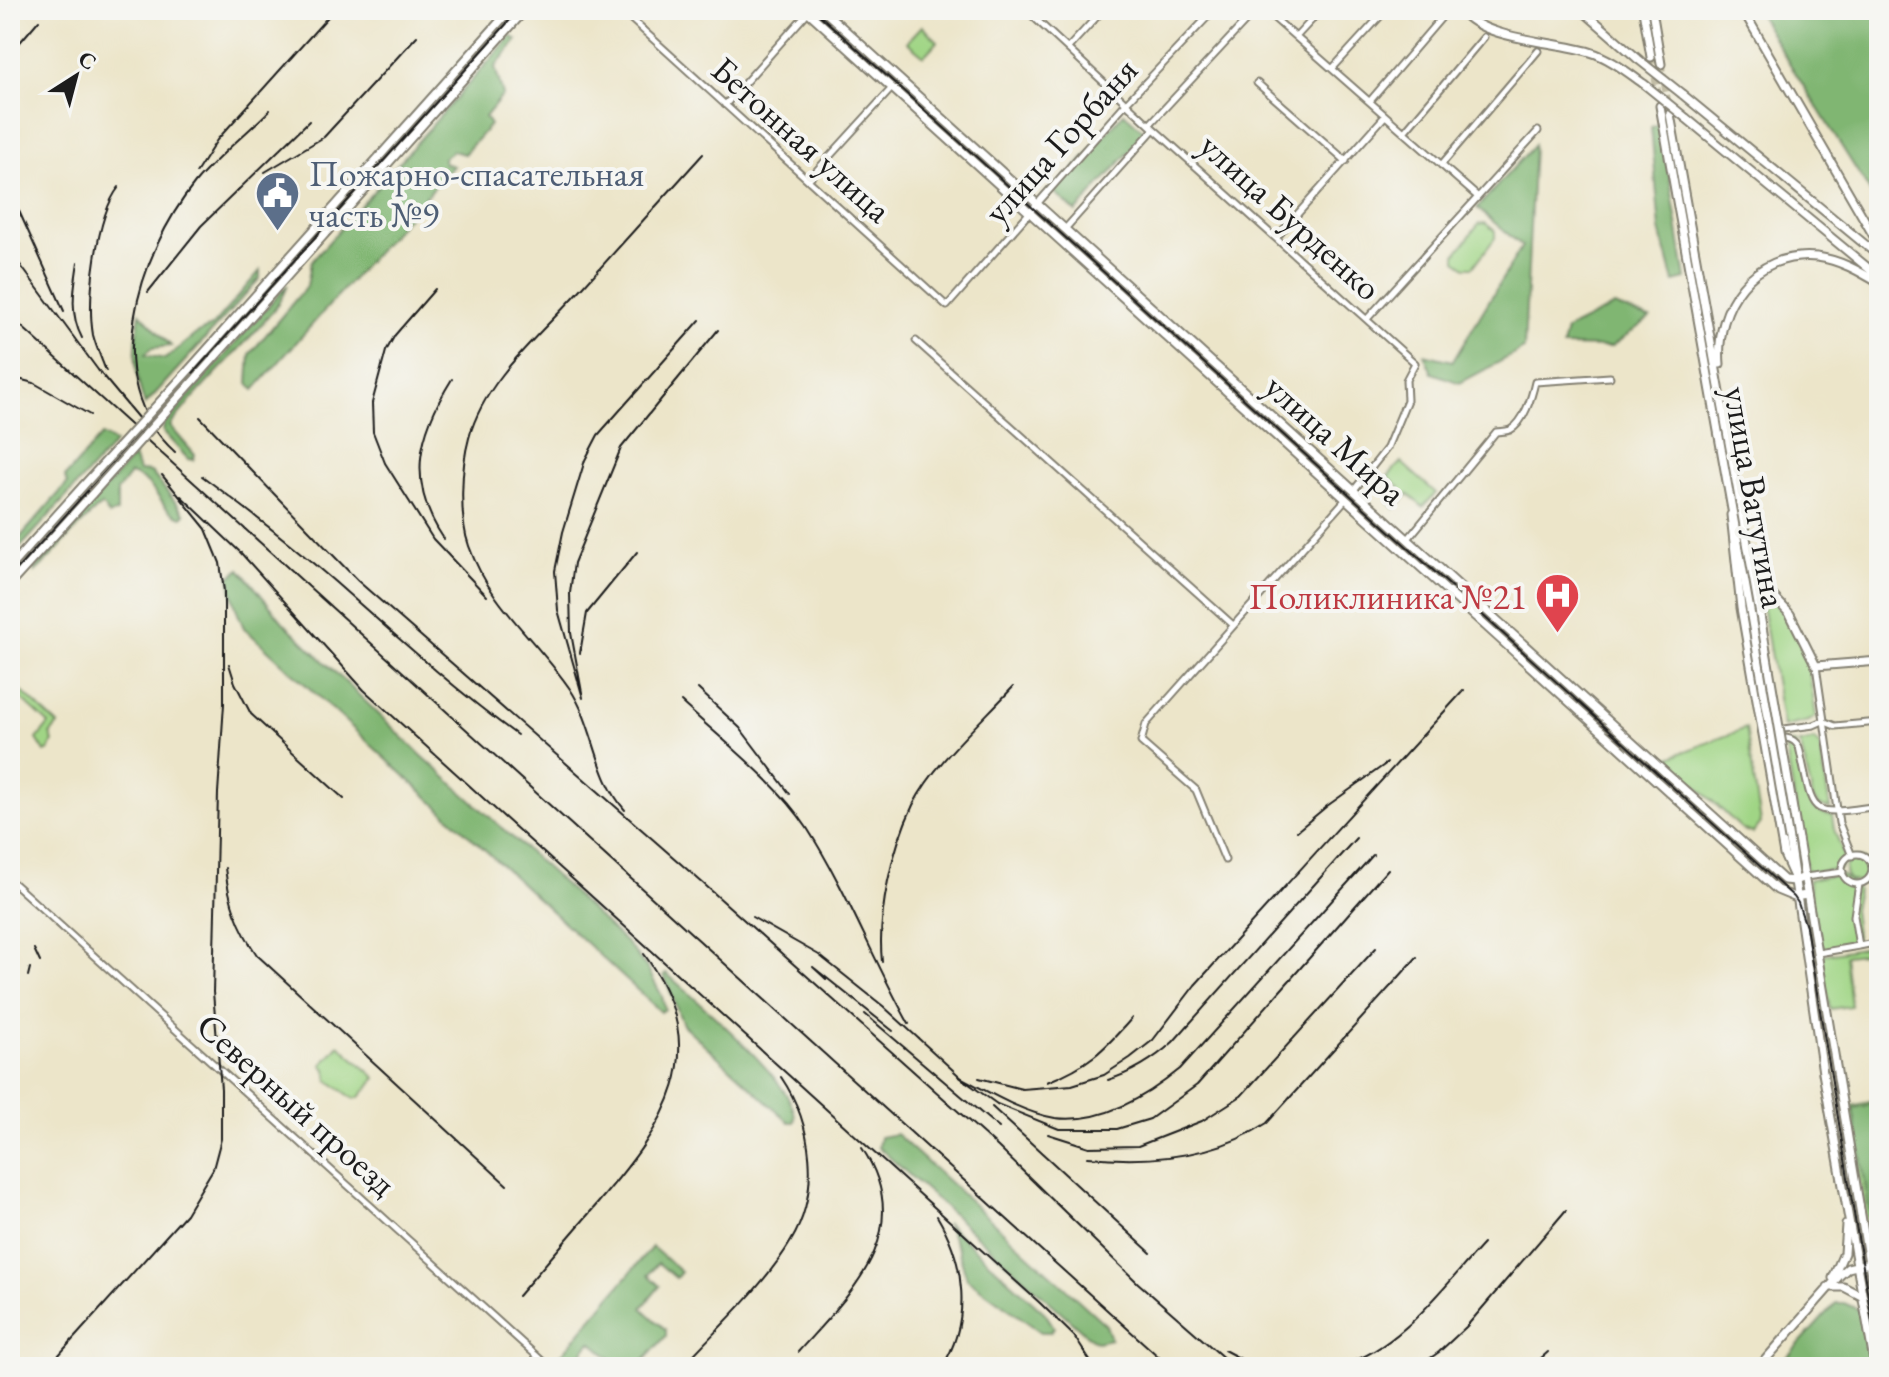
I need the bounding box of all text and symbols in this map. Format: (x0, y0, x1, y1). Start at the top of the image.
north arrow (36, 36, 116, 116)
text: С (73, 44, 102, 77)
street label: Бетонная улица (702, 46, 902, 233)
street label: улица Горбаня (973, 47, 1148, 234)
street label: улица Бурденко (1190, 122, 1392, 311)
place label: Пожарно-спасательная часть №9 (309, 150, 644, 238)
public building icon: Пожарно-спасательная часть №9 (254, 170, 302, 233)
street label: улица Мира (1255, 363, 1417, 516)
street label: улица Ватутина (1713, 383, 1798, 612)
hospital icon: Поликлиника №21 (1534, 572, 1582, 635)
place label: Поликлиника №21 (1249, 573, 1527, 620)
street label: Северный проезд (187, 1002, 406, 1206)

